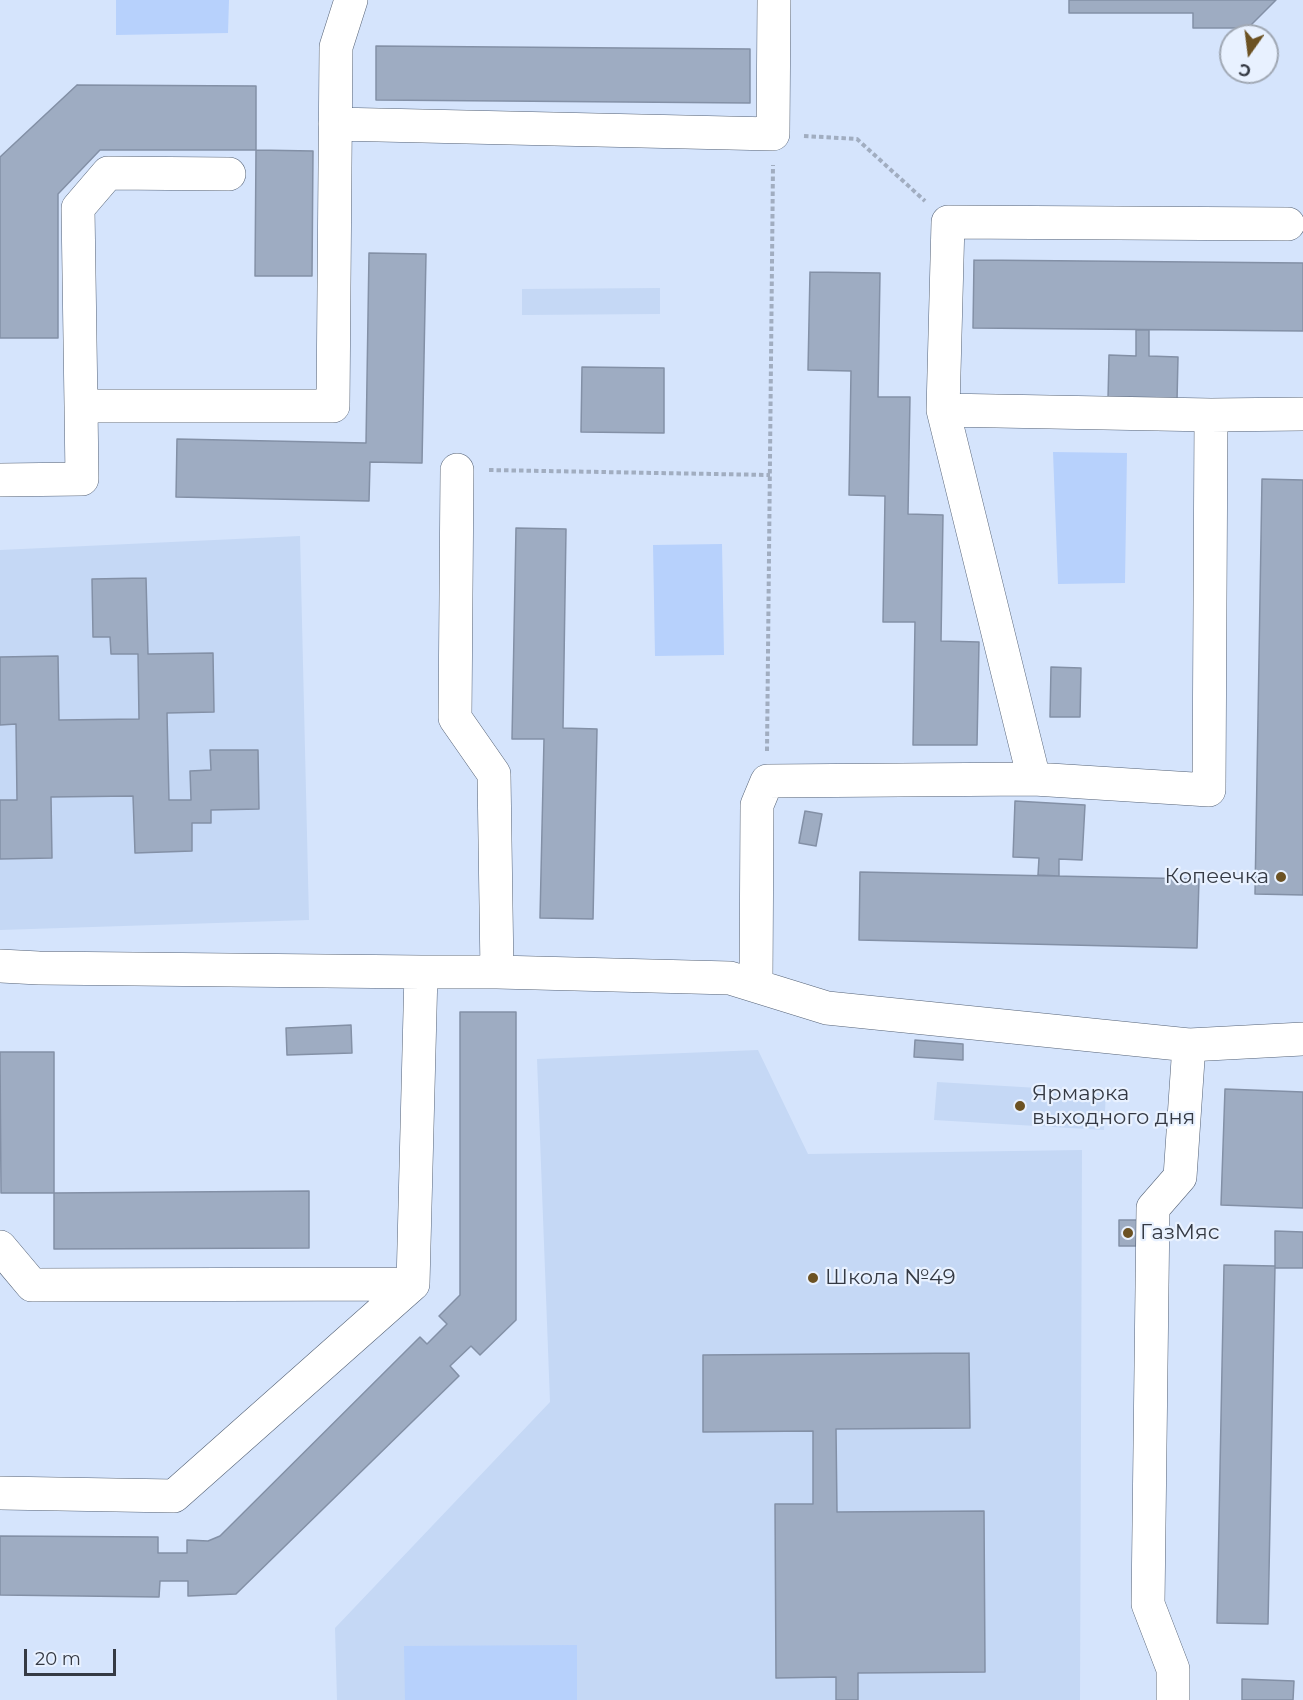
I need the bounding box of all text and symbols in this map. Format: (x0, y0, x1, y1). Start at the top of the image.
north arrow (1219, 24, 1279, 84)
text: С (1237, 59, 1253, 81)
place label: Копеечка (1165, 864, 1269, 890)
marker: Копеечка (1274, 870, 1288, 884)
place label: Ярмарка выходного дня (1032, 1081, 1195, 1131)
marker: Ярмарка выходного дня (1013, 1099, 1027, 1113)
place label: ГазМяс (1140, 1220, 1220, 1246)
marker: ГазМяс (1121, 1226, 1135, 1240)
place label: Школа №49 (825, 1265, 956, 1291)
marker: Школа №49 (806, 1271, 820, 1285)
scale bar (27, 1637, 118, 1675)
text: 20 m (35, 1648, 81, 1670)

